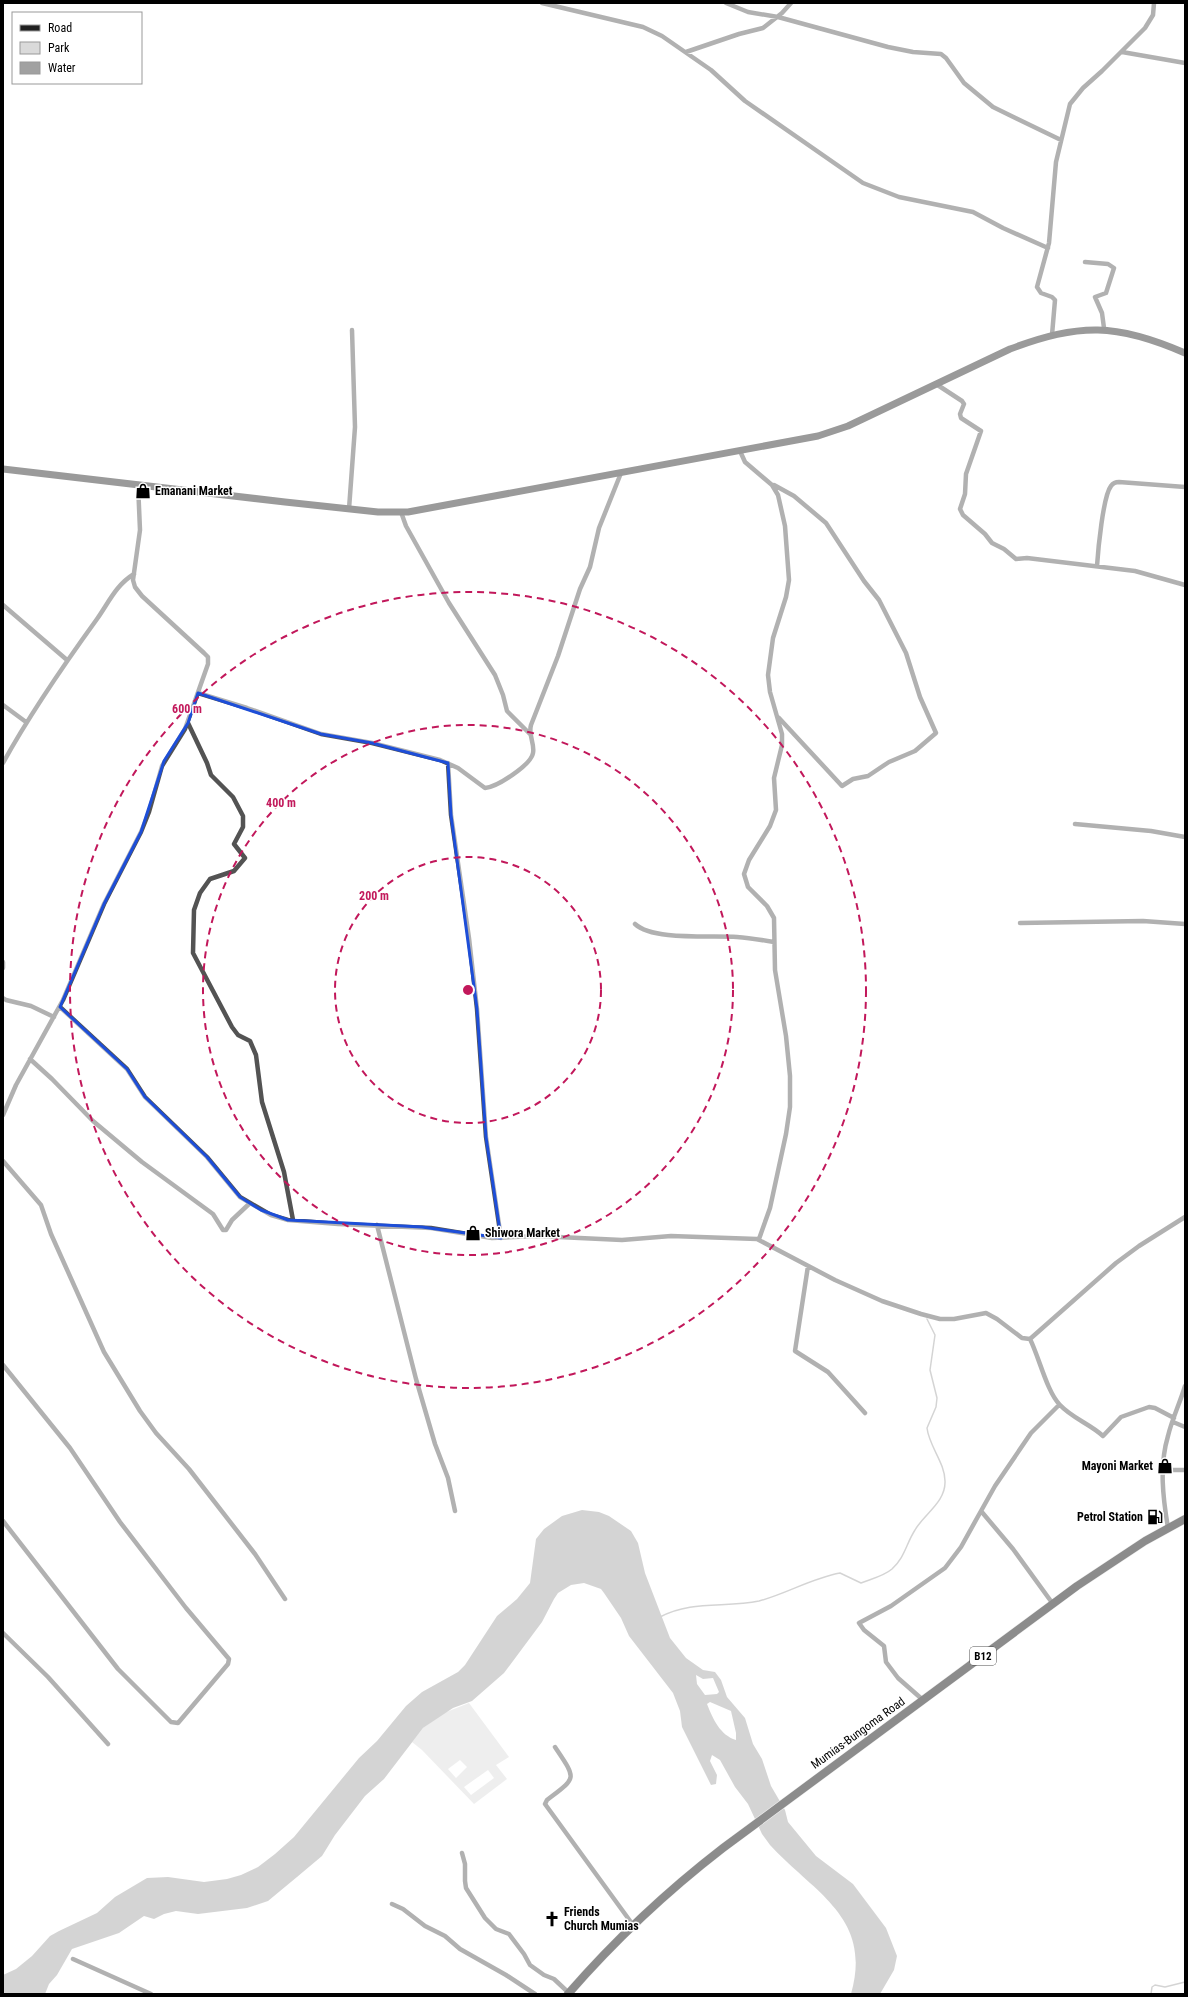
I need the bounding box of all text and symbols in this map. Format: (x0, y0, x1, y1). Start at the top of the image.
legend (12, 12, 142, 84)
text: Road (48, 21, 72, 35)
text: Park (48, 41, 70, 55)
text: Water (48, 61, 76, 75)
shop icon: Emanani Market (134, 482, 152, 500)
place label: Emanani Market (155, 484, 233, 498)
text: 600 m (172, 702, 202, 716)
text: 400 m (266, 796, 296, 810)
text: 200 m (359, 889, 389, 903)
centre of rings (461, 983, 475, 997)
shop icon: Shiwora Market (464, 1224, 482, 1242)
place label: Shiwora Market (485, 1226, 560, 1240)
shop icon: Mayoni Market (1156, 1457, 1174, 1475)
place label: Mayoni Market (1082, 1459, 1153, 1473)
fuel station icon: Petrol Station (1146, 1508, 1164, 1526)
place label: Petrol Station (1077, 1510, 1143, 1524)
road number: B12 (970, 1647, 996, 1665)
street label: Mumias-Bungoma Road (808, 1694, 908, 1772)
place label: Friends Church Mumias (564, 1905, 639, 1933)
church icon: Friends Church Mumias (543, 1910, 561, 1928)

